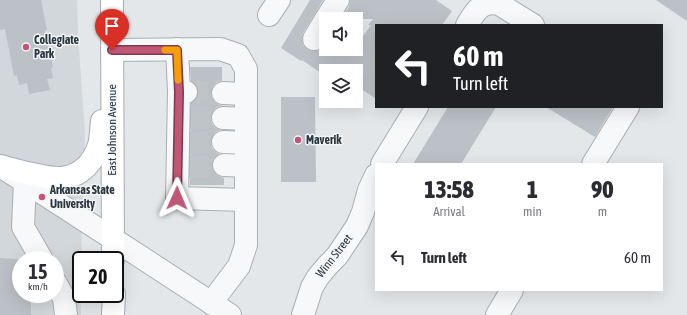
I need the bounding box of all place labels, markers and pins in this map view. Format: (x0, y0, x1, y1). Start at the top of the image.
pin (95, 9, 129, 50)
place label: Collegiate Park (34, 33, 80, 61)
marker: Collegiate Park (21, 42, 31, 52)
place label: Maverik (306, 133, 342, 147)
marker: Maverik (293, 135, 303, 145)
place label: Arkansas State University (49, 183, 115, 211)
marker: Arkansas State University (37, 192, 47, 202)

